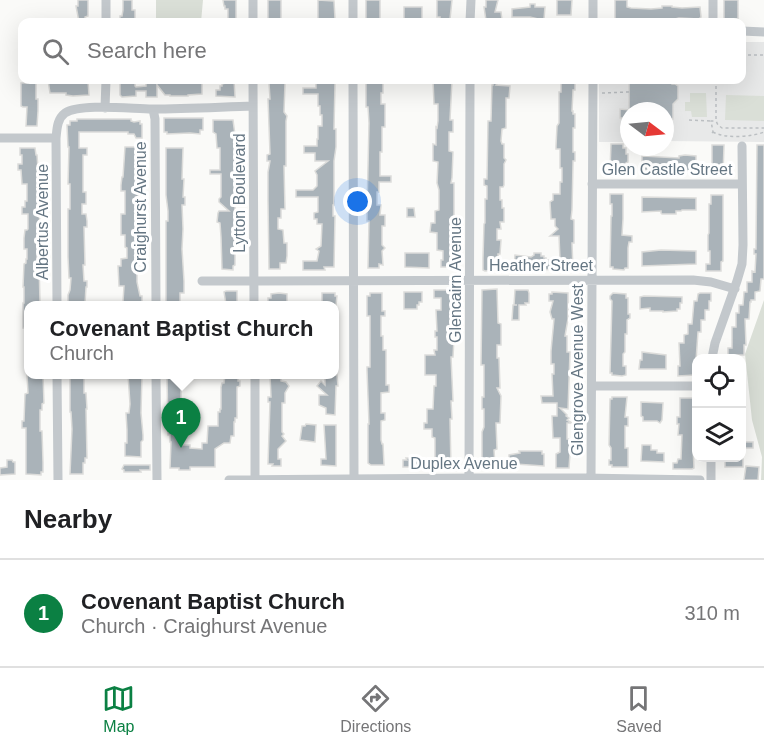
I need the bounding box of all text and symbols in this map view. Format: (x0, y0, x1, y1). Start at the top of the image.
search box (18, 18, 746, 84)
icon: search (39, 35, 72, 68)
text: Search here (87, 38, 207, 63)
north arrow (620, 102, 674, 156)
street label: Lytton Boulevard (231, 133, 248, 253)
street label: Craighurst Avenue (132, 141, 149, 273)
street label: Glen Castle Street (602, 161, 733, 178)
street label: Albertus Avenue (34, 164, 51, 280)
your location (343, 187, 372, 216)
street label: Glencairn Avenue (447, 217, 464, 343)
street label: Heather Street (489, 257, 594, 274)
street label: Glengrove Avenue West (569, 283, 586, 456)
popup (24, 301, 339, 379)
text: Covenant Baptist Church (49, 316, 314, 341)
text: Church (49, 342, 114, 364)
map controls (692, 354, 746, 462)
button: locate (692, 354, 746, 408)
pin: 1 (162, 398, 201, 448)
button: layers (692, 408, 746, 462)
street label: Duplex Avenue (410, 455, 518, 472)
text: Nearby (24, 504, 112, 534)
text: Covenant Baptist Church (81, 589, 345, 614)
text: 1 (38, 602, 49, 624)
text: 310 m (684, 602, 740, 624)
text: Church · Craighurst Avenue (81, 615, 327, 637)
tab: Map (102, 682, 135, 736)
tab: Directions (340, 682, 411, 736)
tab: Saved (616, 682, 662, 736)

